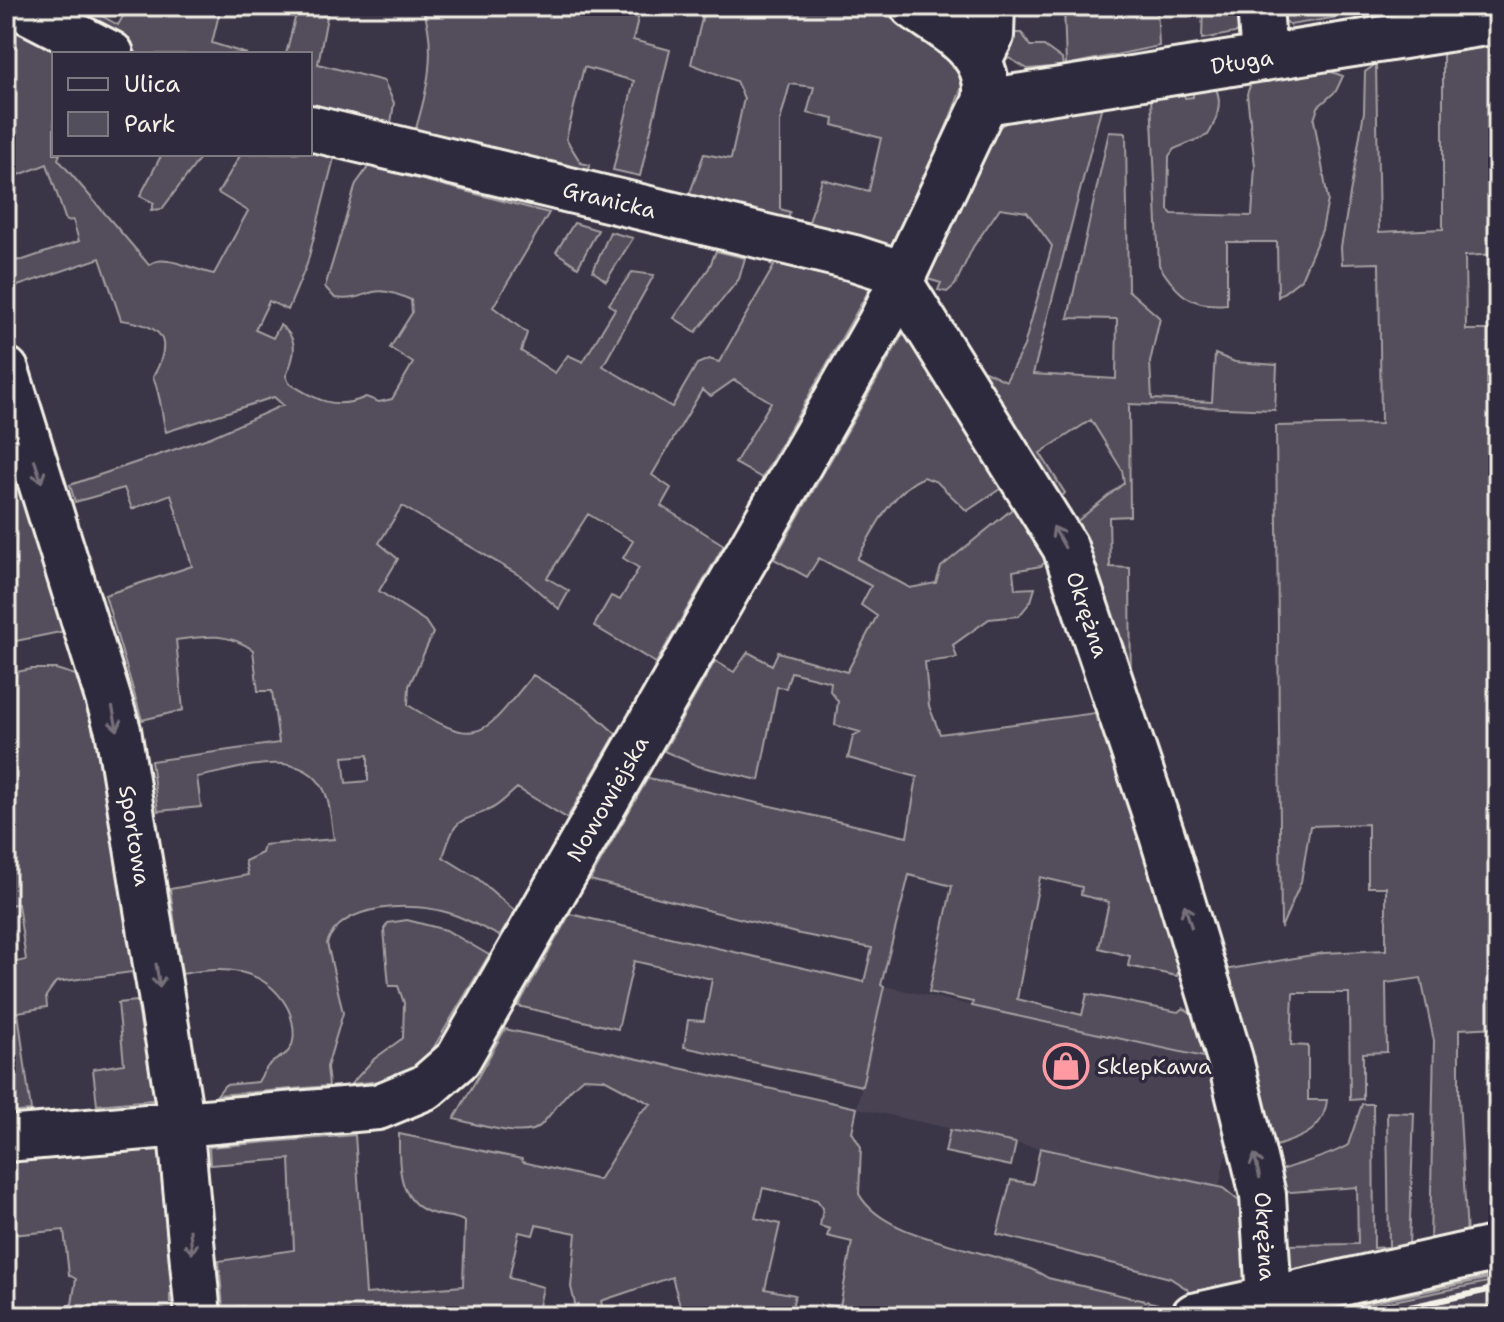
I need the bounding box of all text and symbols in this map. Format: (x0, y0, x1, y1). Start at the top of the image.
street label: Długa (1209, 42, 1275, 81)
legend (52, 52, 312, 156)
text: Ulica (124, 68, 180, 100)
text: Park (124, 108, 176, 140)
street label: Granicka (560, 174, 659, 225)
one-way arrow (31, 459, 46, 484)
one-way arrow (1051, 526, 1066, 550)
street label: Okrężna (1060, 568, 1116, 662)
one-way arrow (108, 706, 123, 732)
street label: Nowowiejska (560, 730, 655, 867)
street label: Sportowa (113, 783, 158, 888)
one-way arrow (1180, 903, 1195, 929)
one-way arrow (151, 963, 166, 988)
shop icon: SklepKawa (1042, 1042, 1090, 1090)
place label: SklepKawa (1097, 1052, 1212, 1081)
one-way arrow (1248, 1154, 1263, 1180)
street label: Okrężna (1248, 1191, 1282, 1282)
one-way arrow (184, 1228, 199, 1255)

